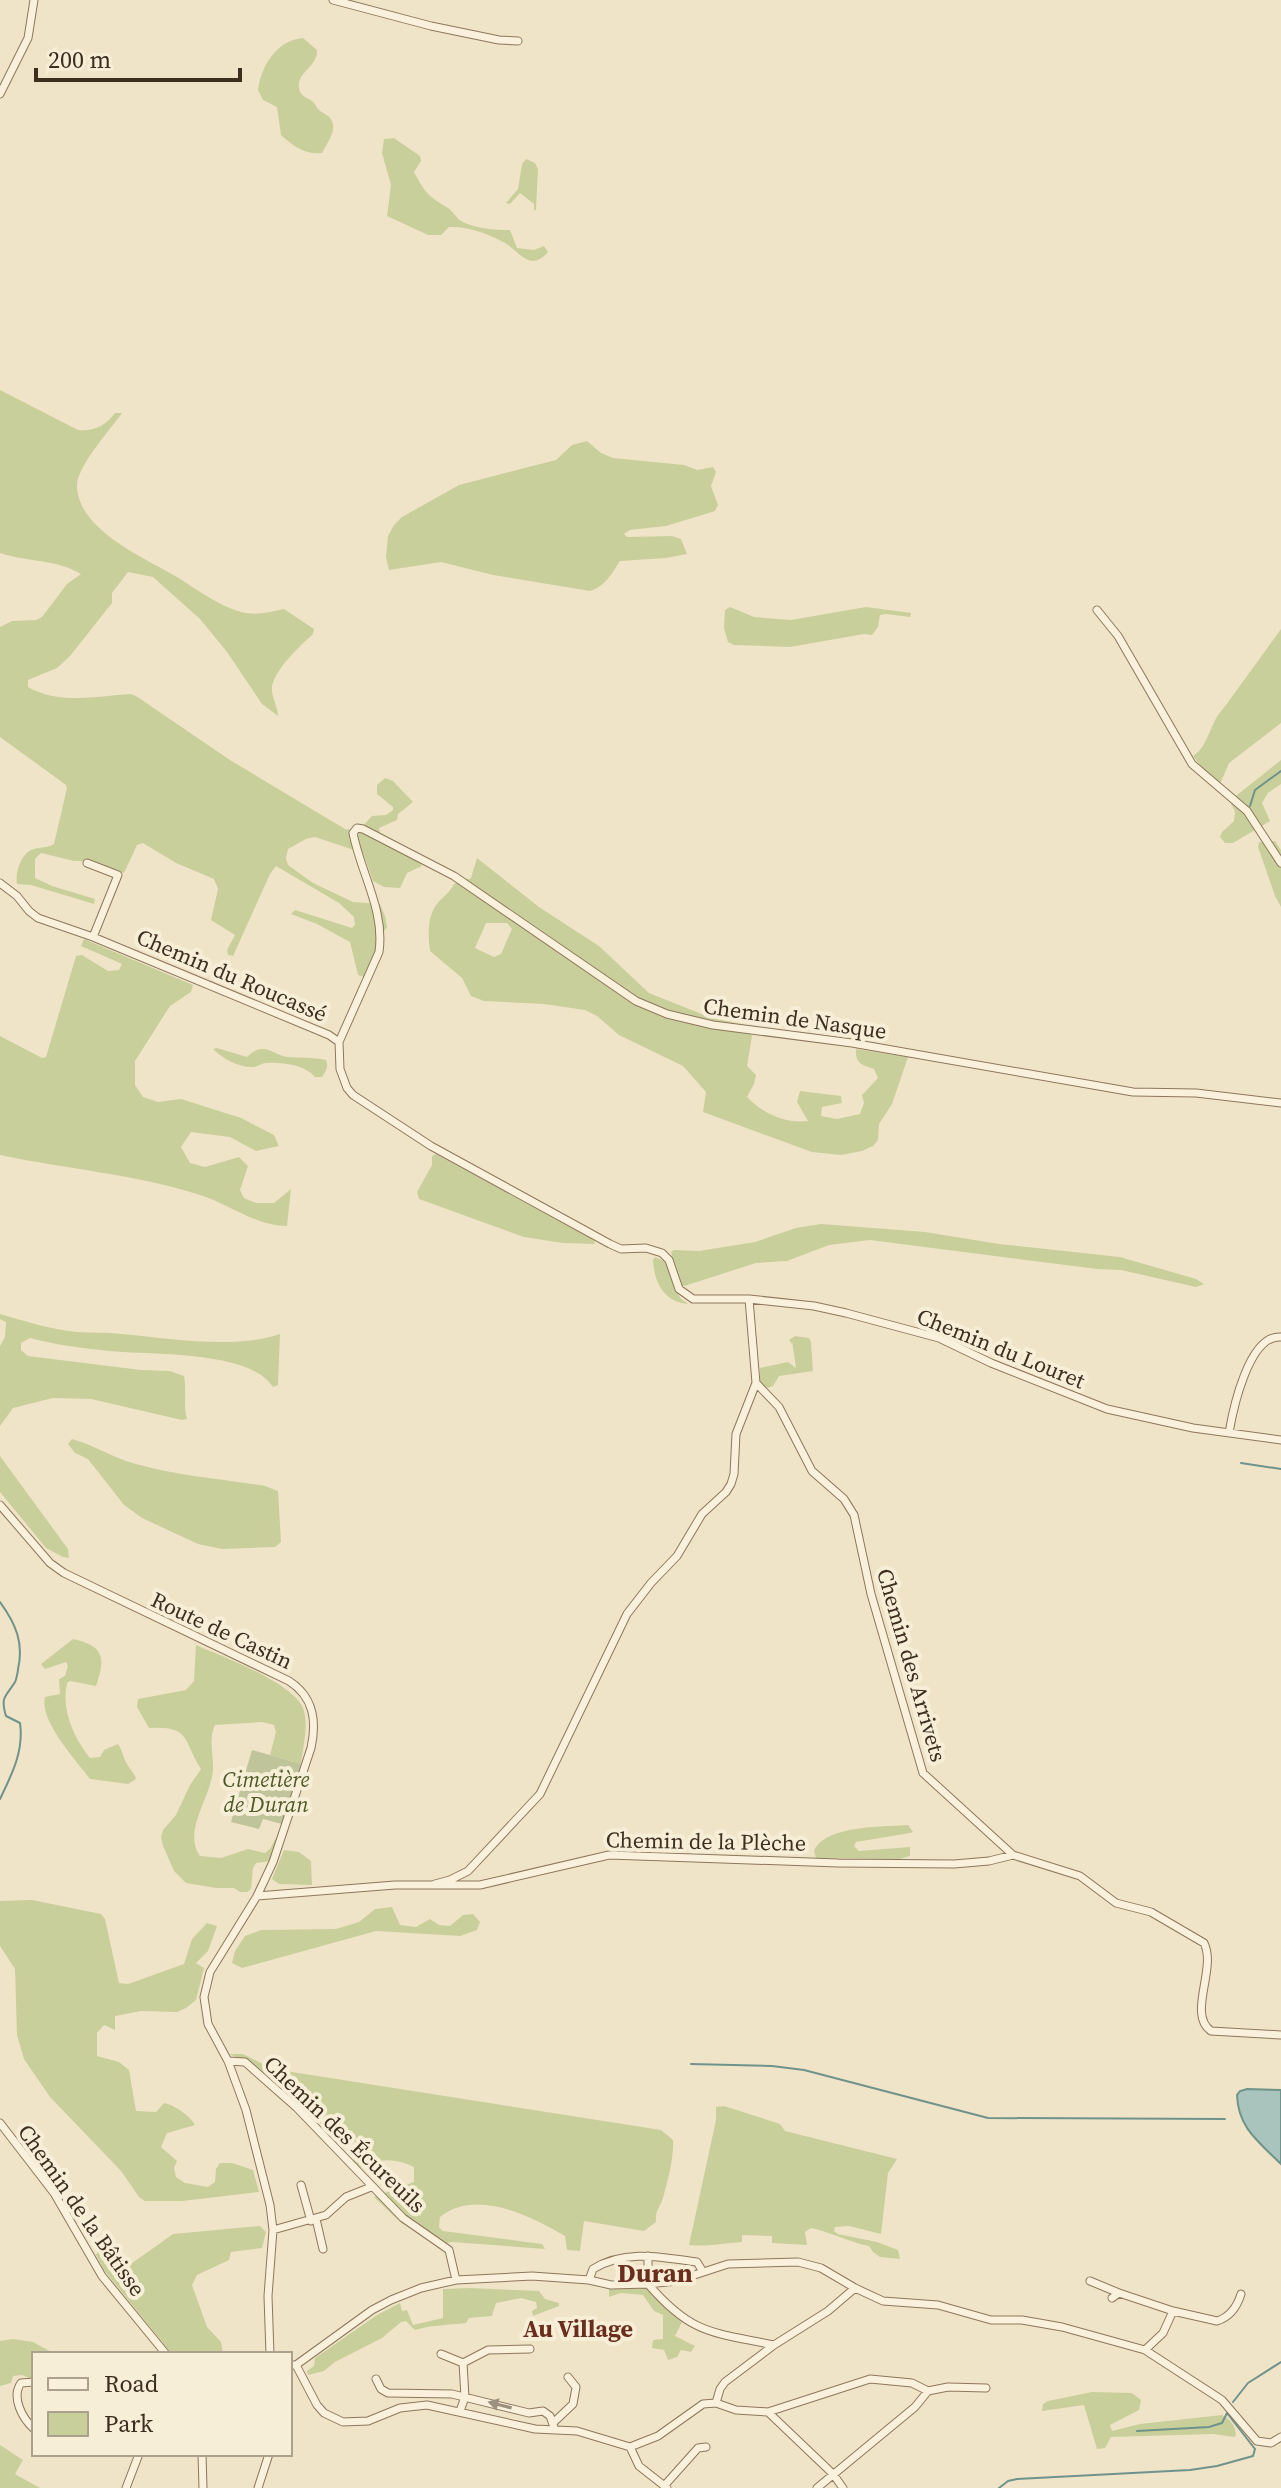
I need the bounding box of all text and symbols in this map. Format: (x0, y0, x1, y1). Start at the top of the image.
scale bar (36, 32, 240, 82)
text: 200 m (48, 43, 111, 76)
street label: Chemin du Roucassé (132, 921, 332, 1029)
street label: Chemin de Nasque (701, 990, 889, 1046)
street label: Chemin du Louret (913, 1301, 1090, 1396)
street label: Chemin des Arrivets (870, 1565, 954, 1765)
street label: Route de Castin (146, 1584, 298, 1676)
park label: Cimetière de Duran (223, 1764, 309, 1819)
street label: Chemin de la Plèche (606, 1824, 806, 1858)
street label: Chemin des Écureuils (258, 2049, 432, 2219)
street label: Chemin de la Bâtisse (11, 2118, 153, 2302)
district label: Duran (617, 2255, 693, 2291)
district label: Au Village (523, 2312, 633, 2345)
legend (32, 2352, 292, 2456)
text: Road (104, 2367, 159, 2400)
one-way arrow (487, 2399, 512, 2411)
text: Park (104, 2407, 154, 2440)

